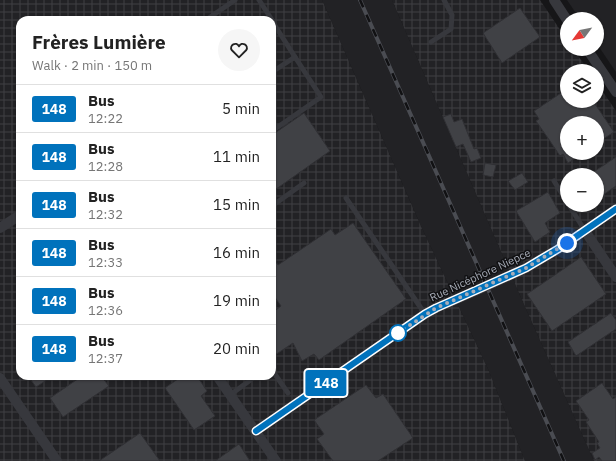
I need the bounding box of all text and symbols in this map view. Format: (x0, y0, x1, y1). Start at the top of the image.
north arrow (560, 12, 604, 56)
map controls (560, 12, 604, 212)
button: heart (218, 29, 260, 71)
text: Frères Lumière (32, 30, 166, 54)
text: Walk · 2 min · 150 m (32, 57, 152, 74)
button: layers (560, 64, 604, 108)
text: Bus (88, 91, 115, 110)
text: 5 min (222, 99, 260, 118)
text: 148 (41, 100, 67, 118)
text: 12:22 (88, 110, 123, 127)
button: + (560, 116, 604, 160)
text: Bus (88, 139, 115, 158)
text: 11 min (213, 147, 260, 166)
text: 148 (41, 148, 67, 166)
text: 12:28 (88, 158, 123, 175)
button: − (560, 168, 604, 212)
text: Bus (88, 187, 115, 206)
text: 15 min (213, 195, 260, 214)
text: 148 (41, 196, 67, 214)
text: 12:32 (88, 206, 123, 223)
your location (557, 233, 577, 253)
text: Bus (88, 235, 115, 254)
text: 16 min (213, 243, 260, 262)
text: 148 (41, 244, 67, 262)
street label: Rue Nicéphore Niepce (427, 245, 533, 305)
text: 12:33 (88, 254, 123, 271)
text: Bus (88, 283, 115, 302)
text: 19 min (213, 291, 260, 310)
text: 148 (41, 292, 67, 310)
text: 12:36 (88, 302, 123, 319)
unlabelled marker (389, 324, 407, 342)
text: Bus (88, 331, 115, 350)
text: 20 min (213, 339, 260, 358)
text: 148 (41, 340, 67, 358)
text: 12:37 (88, 350, 123, 367)
line badge: 148 (303, 370, 349, 396)
text: 148 (313, 374, 339, 392)

